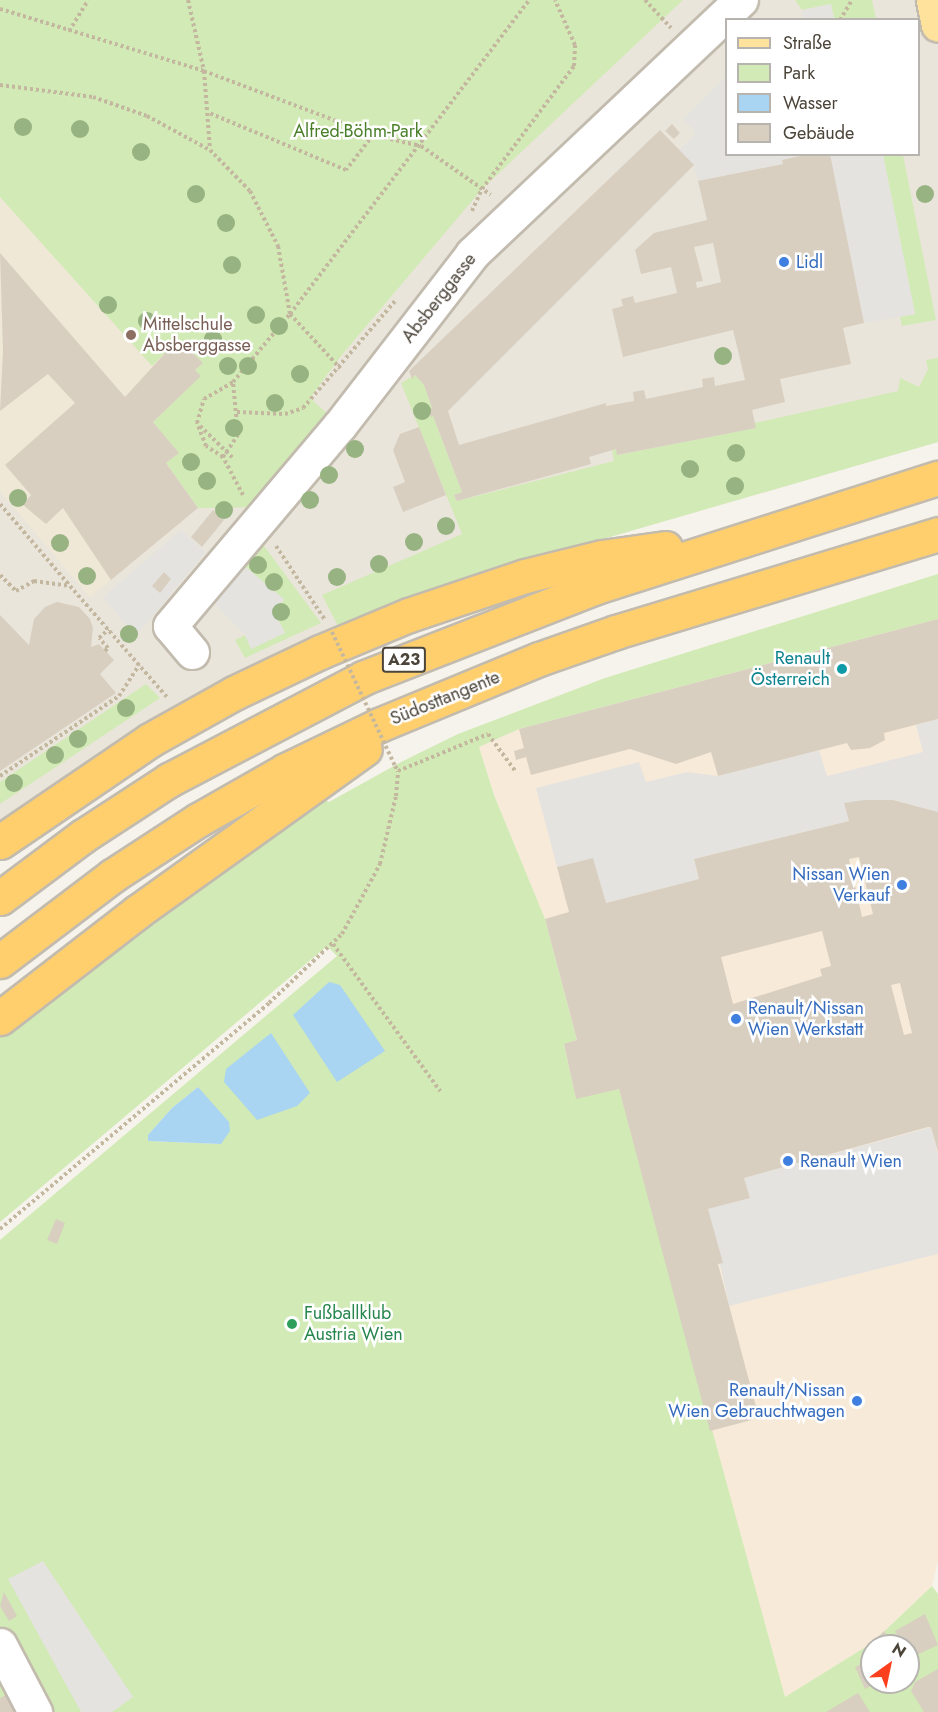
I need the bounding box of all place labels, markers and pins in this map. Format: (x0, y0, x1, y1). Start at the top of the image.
place label: Lidl (796, 251, 823, 273)
marker: Lidl (777, 255, 791, 269)
place label: Mittelschule Absberggasse (143, 314, 251, 356)
marker: Mittelschule Absberggasse (124, 328, 138, 342)
place label: Renault Österreich (751, 648, 830, 690)
marker: Renault Österreich (835, 662, 849, 676)
place label: Nissan Wien Verkauf (792, 864, 890, 906)
marker: Nissan Wien Verkauf (895, 878, 909, 892)
place label: Renault/Nissan Wien Werkstatt (748, 998, 864, 1040)
marker: Renault/Nissan Wien Werkstatt (729, 1012, 743, 1026)
place label: Renault Wien (800, 1150, 902, 1172)
marker: Renault Wien (781, 1154, 795, 1168)
place label: Fußballklub Austria Wien (304, 1303, 403, 1346)
marker: Fußballklub Austria Wien (285, 1317, 299, 1331)
place label: Renault/Nissan Wien Gebrauchtwagen (668, 1380, 845, 1422)
marker: Renault/Nissan Wien Gebrauchtwagen (850, 1394, 864, 1408)

